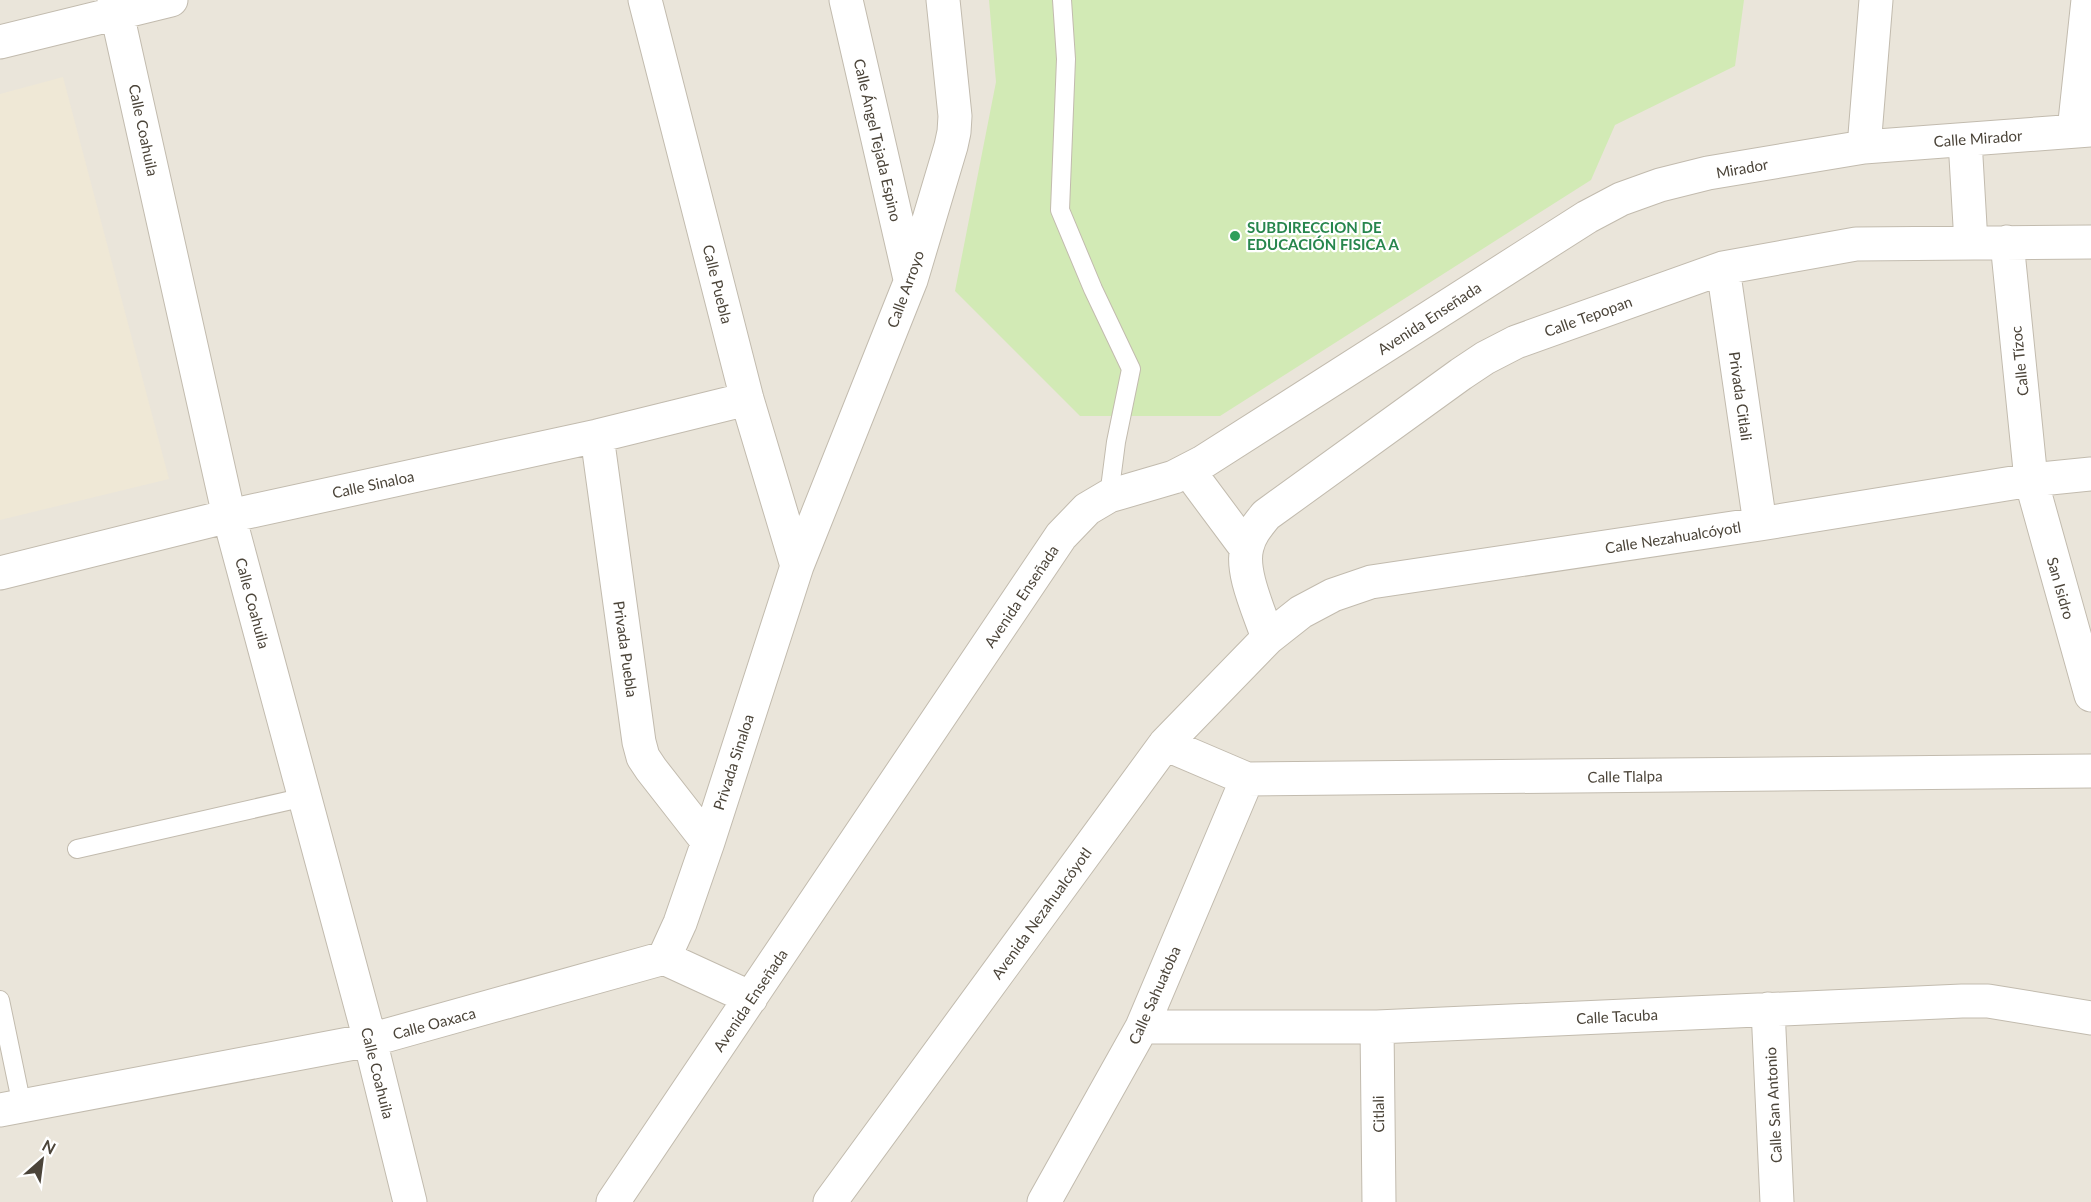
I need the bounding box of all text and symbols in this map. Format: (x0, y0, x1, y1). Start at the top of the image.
street label: Calle Ángel Tejada Espino (851, 57, 905, 223)
street label: Calle Coahuila (125, 82, 163, 178)
street label: Calle Mirador (1933, 126, 2024, 150)
street label: Mirador (1715, 154, 1770, 181)
place label: SUBDIRECCION DE EDUCACIÓN FISICA A (1247, 218, 1399, 253)
marker: SUBDIRECCION DE EDUCACIÓN FISICA A (1228, 229, 1242, 243)
street label: Calle Puebla (699, 243, 737, 325)
street label: Calle Arroyo (883, 248, 927, 330)
street label: Avenida Enseñada (1374, 278, 1484, 358)
street label: Calle Tepopan (1542, 292, 1634, 340)
street label: Calle Tízoc (2006, 325, 2032, 397)
street label: Privada Citlali (1726, 350, 1756, 442)
street label: Calle Sinaloa (330, 467, 416, 501)
street label: Calle Nezahualcóyotl (1604, 517, 1742, 557)
street label: Avenida Enseñada (980, 541, 1062, 651)
street label: San Isidro (2044, 555, 2078, 621)
street label: Calle Coahuila (232, 556, 274, 650)
street label: Privada Puebla (610, 600, 642, 698)
street label: Privada Sinaloa (709, 712, 757, 812)
street label: Calle Tlalpa (1587, 766, 1663, 786)
street label: Avenida Nezahualcóyotl (987, 844, 1095, 982)
street label: Calle Sahuatoba (1124, 943, 1184, 1047)
street label: Avenida Enseñada (709, 945, 791, 1055)
street label: Calle Oaxaca (391, 1003, 477, 1043)
street label: Calle Tacuba (1576, 1005, 1658, 1027)
street label: Calle Coahuila (358, 1025, 398, 1121)
street label: Calle San Antonio (1761, 1046, 1785, 1164)
street label: Citlali (1369, 1095, 1387, 1133)
north arrow (12, 1130, 72, 1190)
text: N (39, 1135, 59, 1158)

